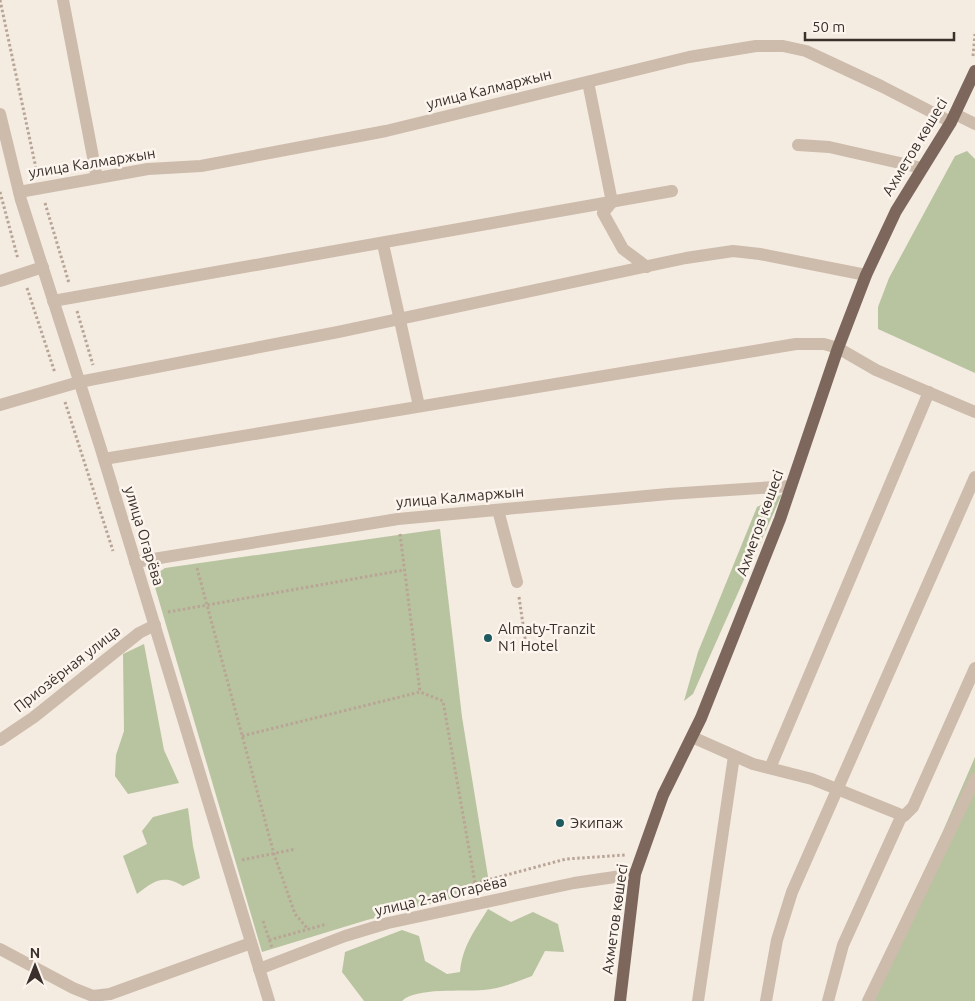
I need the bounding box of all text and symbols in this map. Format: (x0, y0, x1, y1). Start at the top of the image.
scale bar (805, 10, 954, 42)
text: 50 m (812, 18, 845, 35)
street label: улица Калмаржын (425, 65, 553, 112)
street label: Ахметов көшесі (879, 95, 951, 199)
street label: улица Калмаржын (27, 144, 157, 181)
street label: Ахметов көшесі (733, 468, 787, 578)
street label: улица Калмаржын (395, 482, 525, 511)
street label: улица Огарёва (121, 484, 168, 588)
place label: Almaty-Tranzit N1 Hotel (498, 620, 596, 654)
street label: Приозёрная улица (10, 622, 123, 715)
marker: Almaty-Tranzit N1 Hotel (482, 632, 494, 644)
place label: Экипаж (570, 814, 623, 831)
marker: Экипаж (554, 817, 566, 829)
street label: Ахметов көшесі (598, 863, 631, 975)
street label: улица 2-ая Огарёва (373, 872, 509, 919)
north arrow (10, 941, 60, 991)
text: N (30, 945, 40, 961)

